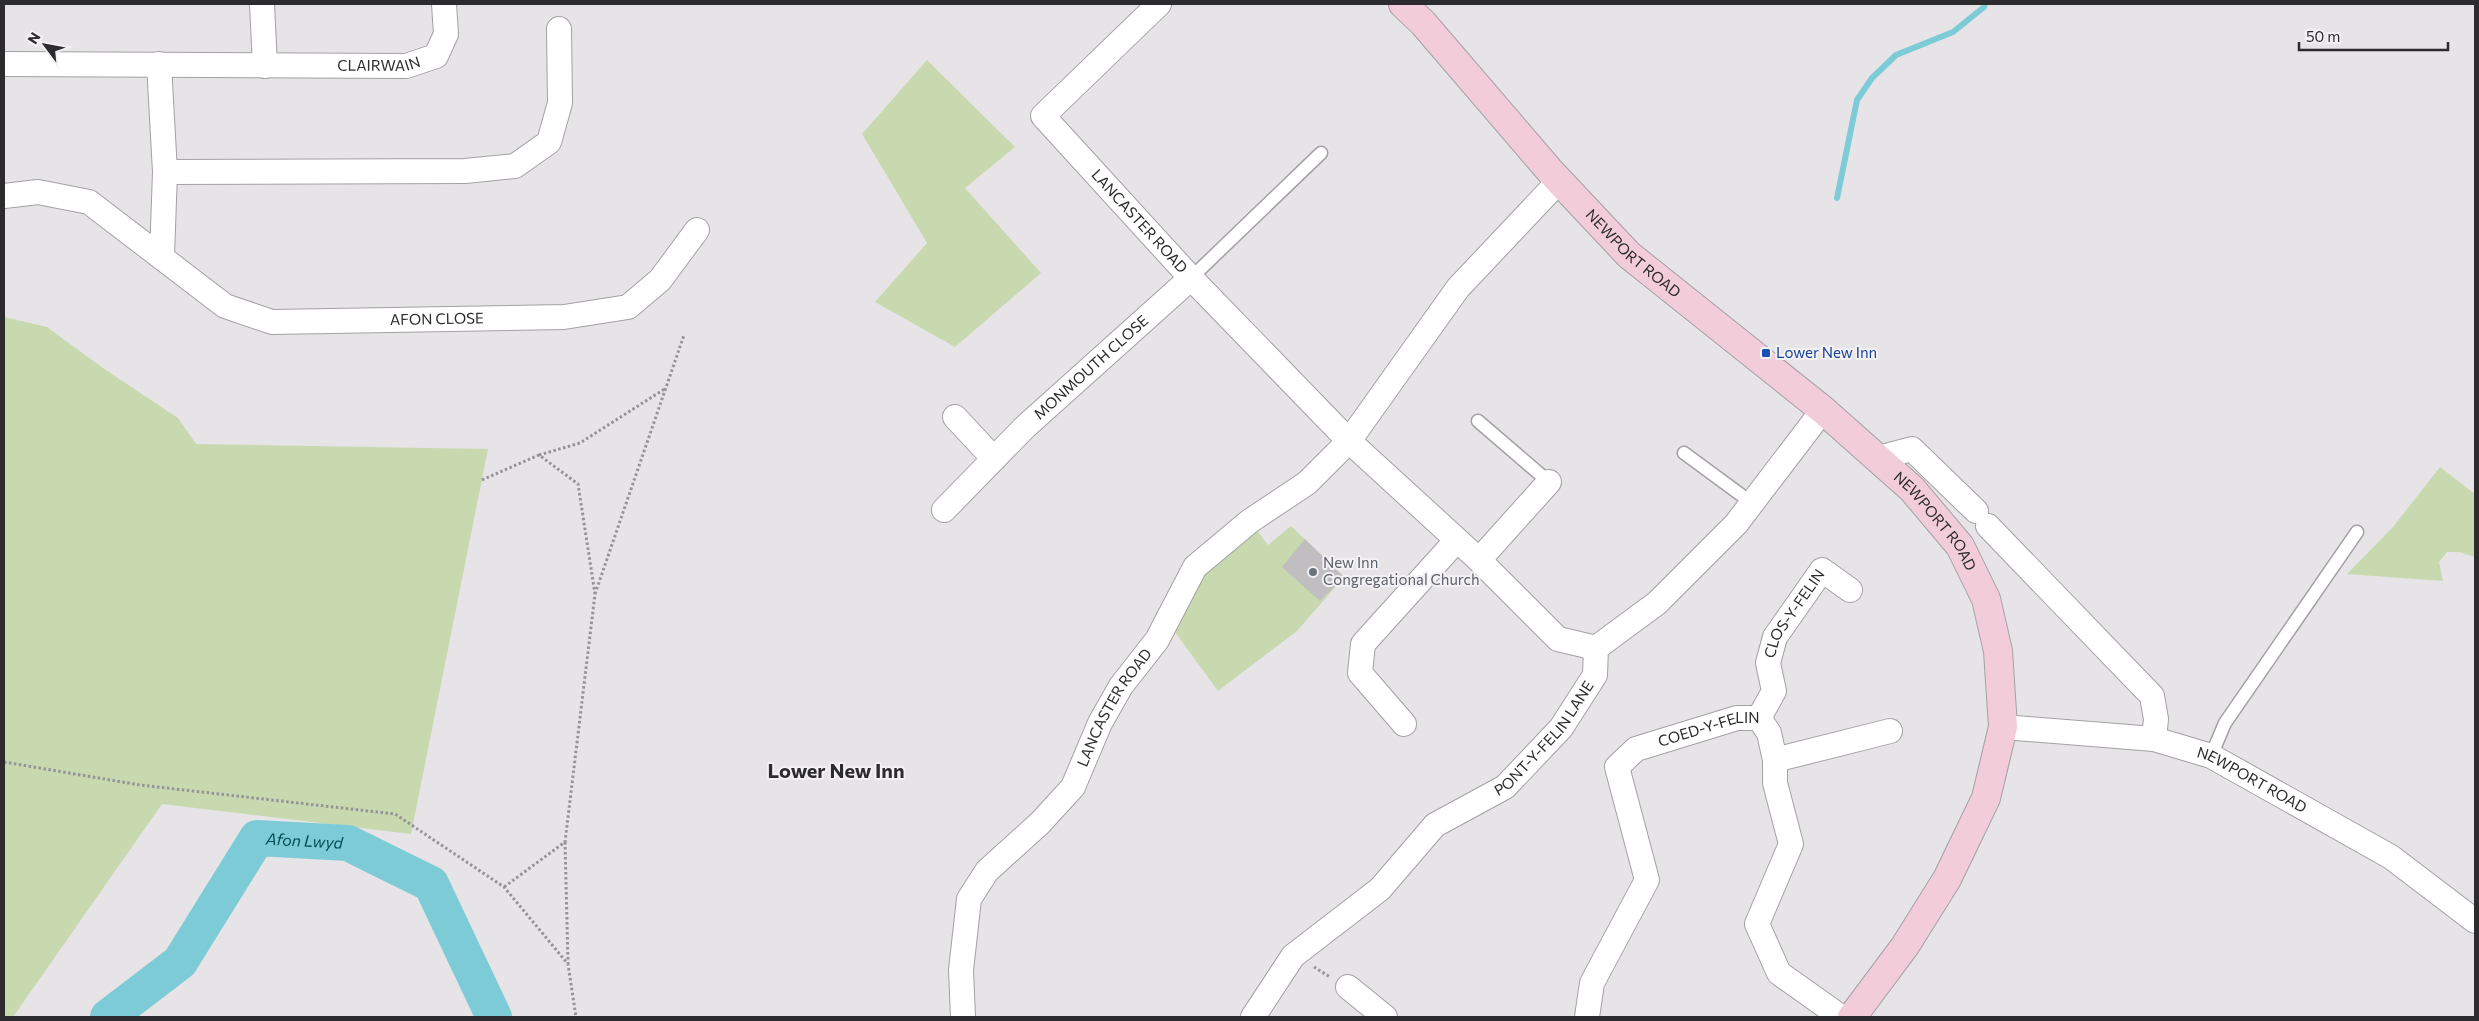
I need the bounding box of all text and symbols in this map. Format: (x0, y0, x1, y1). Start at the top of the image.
north arrow (20, 20, 70, 70)
scale bar (2299, 20, 2448, 52)
text: 50 m (2306, 27, 2340, 45)
text: N (24, 29, 44, 47)
street label: CLAIRWAIN (337, 52, 422, 74)
street label: LANCASTER ROAD (1088, 165, 1192, 276)
street label: NEWPORT ROAD (1583, 205, 1685, 301)
street label: AFON CLOSE (390, 308, 484, 328)
street label: MONMOUTH CLOSE (1030, 311, 1151, 423)
place label: Lower New Inn (1776, 343, 1877, 361)
marker: Lower New Inn (1760, 347, 1772, 359)
street label: NEWPORT ROAD (1891, 467, 1981, 573)
place label: New Inn Congregational Church (1323, 553, 1480, 588)
street label: CLOS-Y-FELIN (1760, 565, 1828, 660)
marker: New Inn Congregational Church (1307, 566, 1319, 578)
street label: LANCASTER ROAD (1073, 644, 1155, 769)
street label: PONT-Y-FELIN LANE (1491, 677, 1597, 799)
street label: COED-Y-FELIN (1655, 708, 1759, 750)
street label: NEWPORT ROAD (2195, 742, 2310, 816)
district label: Lower New Inn (768, 758, 905, 782)
water label: Afon Lwyd (264, 828, 344, 852)

